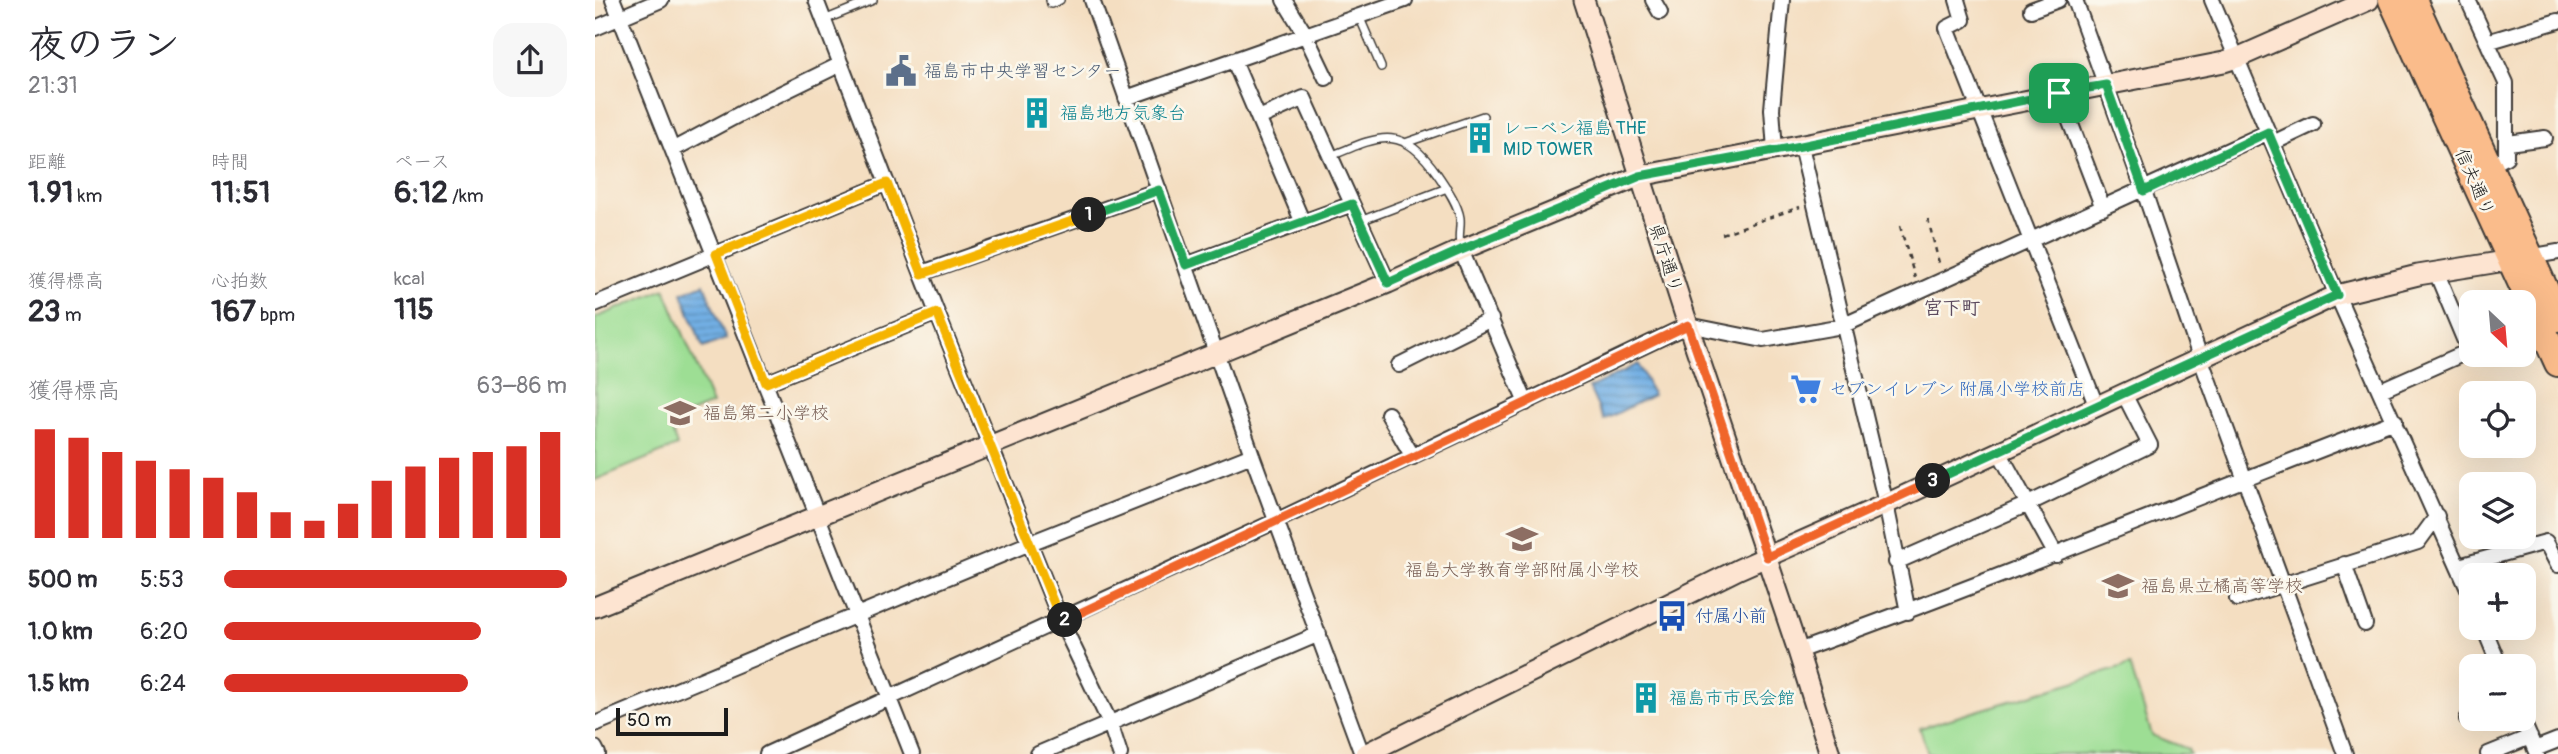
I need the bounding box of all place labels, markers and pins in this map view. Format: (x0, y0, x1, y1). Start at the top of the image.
public building icon: 福島市中央学習センター (884, 54, 918, 88)
place label: 福島市中央学習センター (924, 60, 1121, 83)
pin (2029, 63, 2089, 123)
building icon: 福島地方気象台 (1020, 96, 1054, 130)
place label: 福島地方気象台 (1060, 102, 1186, 125)
place label: レーベン福島 THE MID TOWER (1503, 117, 1646, 161)
building icon: レーベン福島 THE MID TOWER (1463, 121, 1497, 155)
pin: 1 (1071, 198, 1107, 232)
supermarket icon: セブンイレブン 附属小学校前店 (1789, 372, 1823, 406)
place label: セブンイレブン 附属小学校前店 (1829, 378, 2085, 401)
school or university icon: 福島第二小学校 (663, 396, 697, 430)
place label: 福島第二小学校 (703, 402, 829, 425)
pin: 3 (1915, 463, 1951, 498)
school or university icon: 福島大学教育学部附属小学校 (1505, 522, 1539, 556)
place label: 福島大学教育学部附属小学校 (1405, 559, 1639, 582)
school or university icon: 福島県立橘高等学校 (2101, 569, 2135, 603)
place label: 福島県立橘高等学校 (2141, 575, 2303, 598)
bus stop icon: 付属小前 (1655, 599, 1689, 633)
pin: 2 (1047, 602, 1083, 638)
place label: 付属小前 (1695, 605, 1767, 628)
building icon: 福島市市民会館 (1629, 681, 1663, 715)
place label: 福島市市民会館 (1669, 687, 1795, 710)

